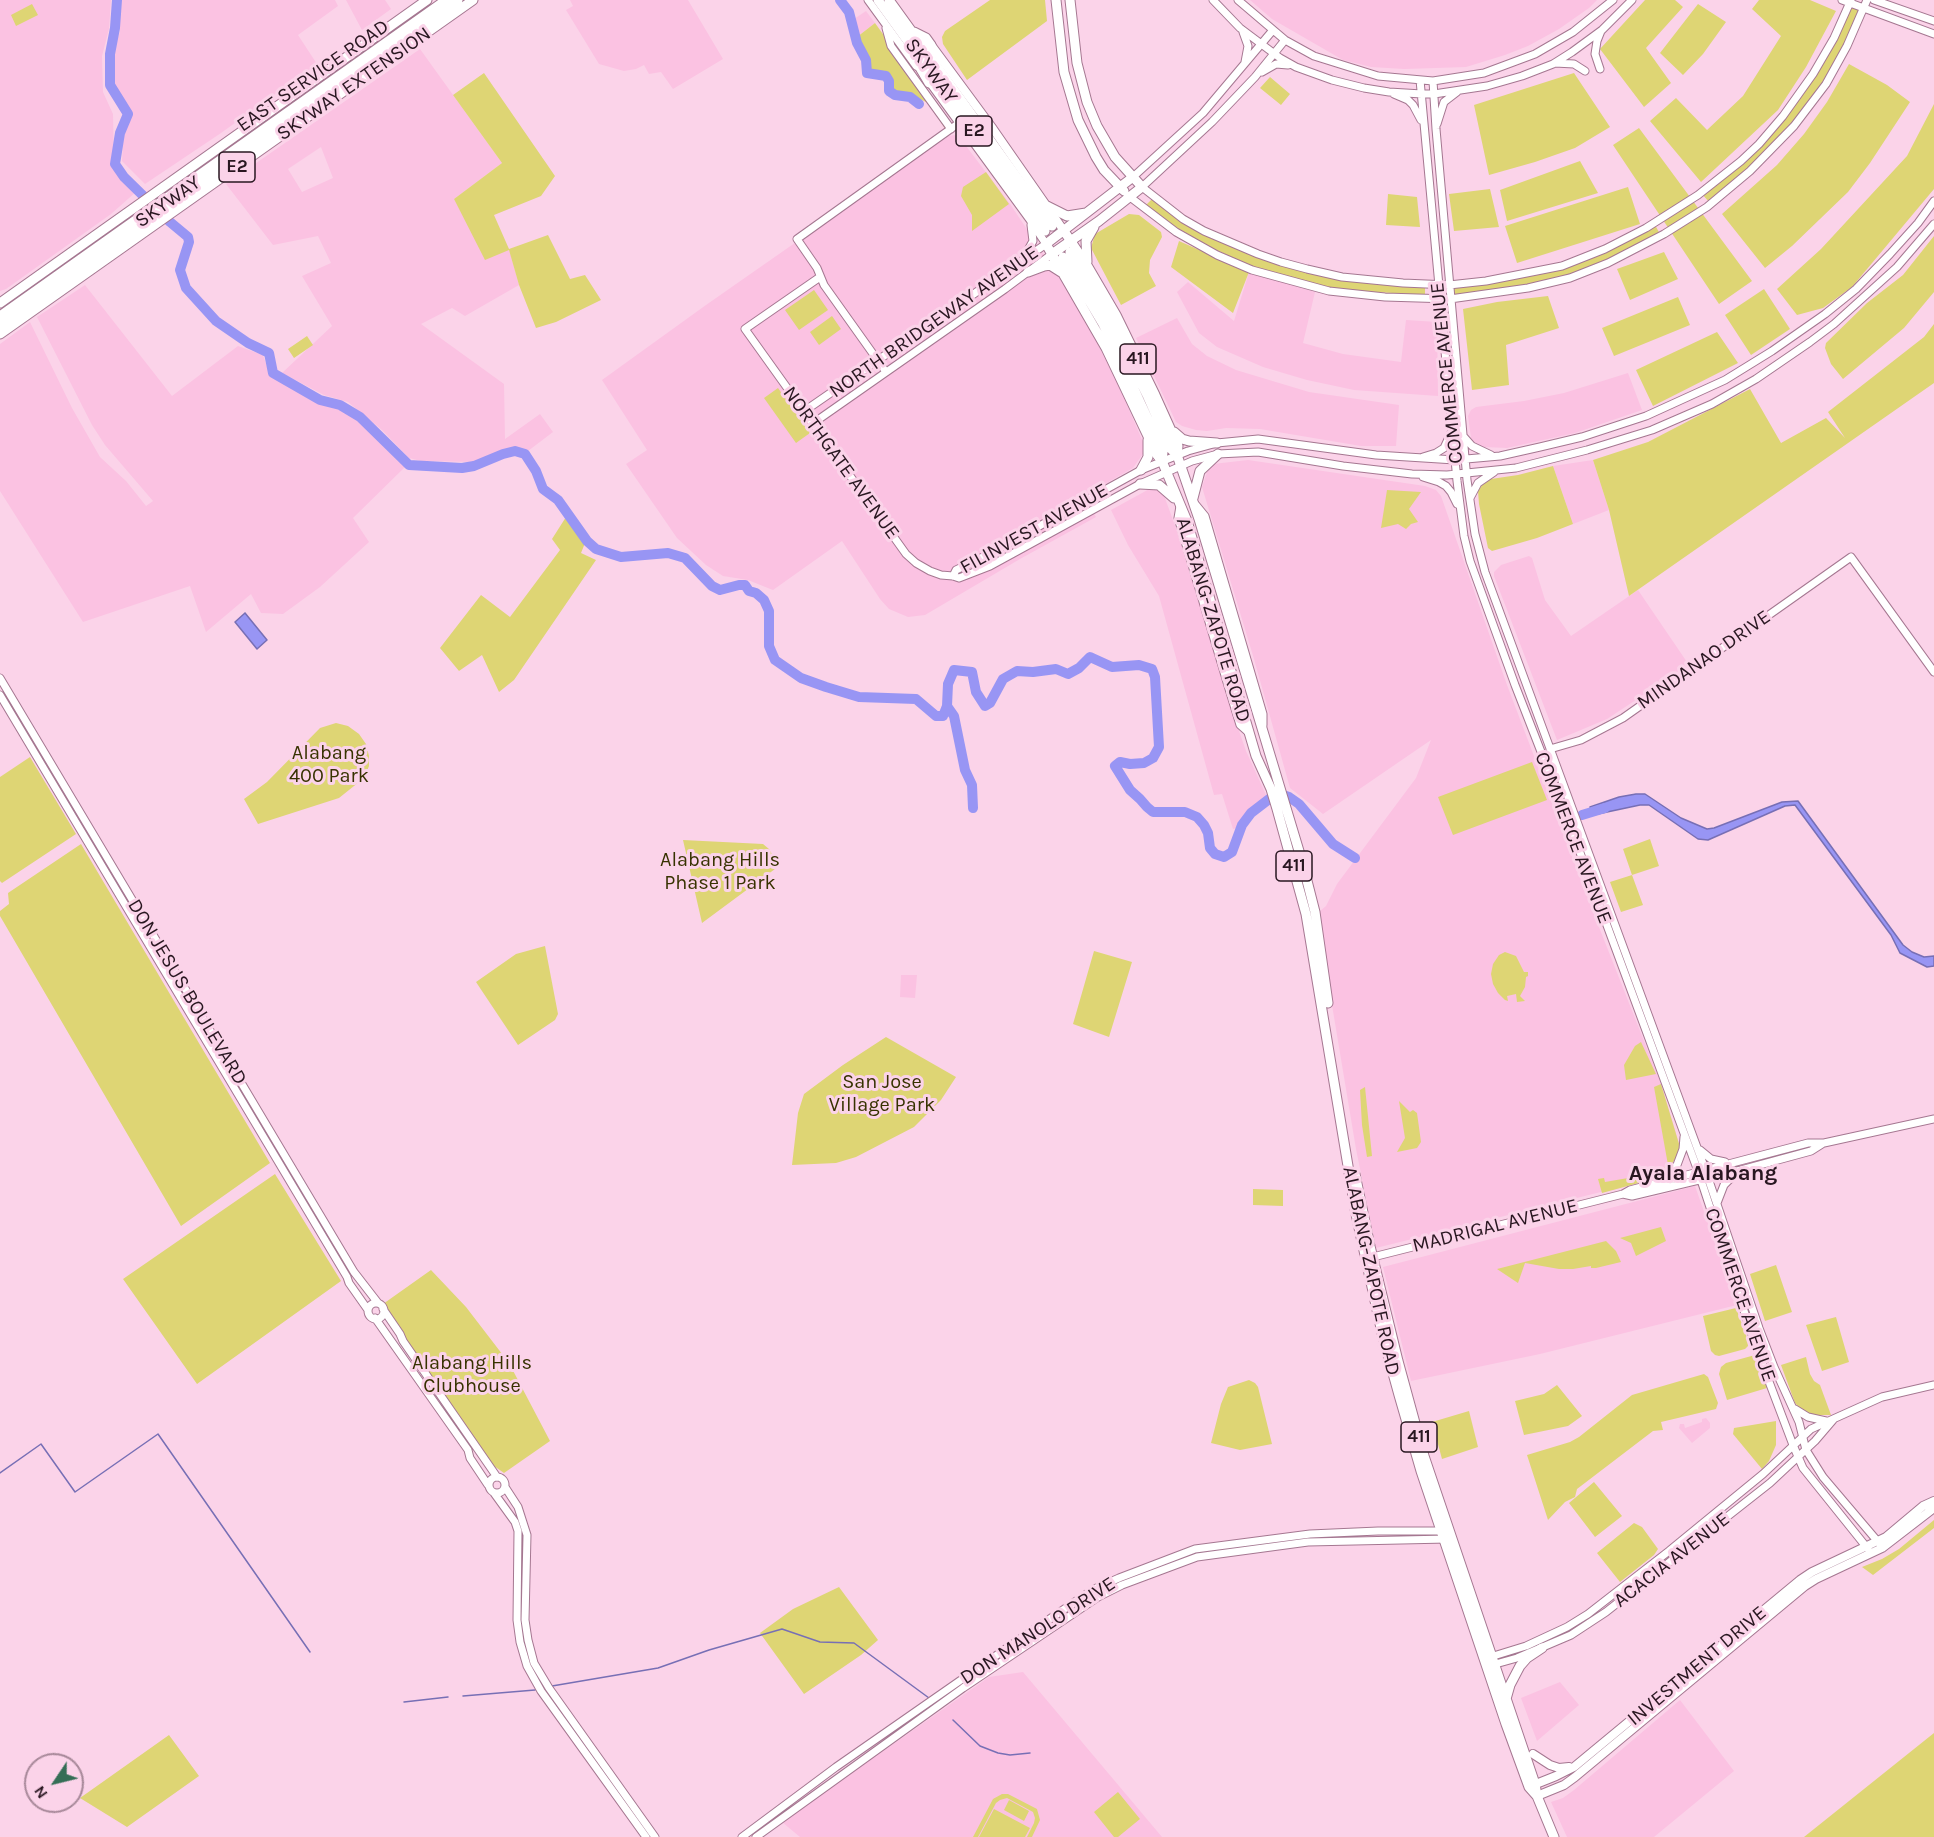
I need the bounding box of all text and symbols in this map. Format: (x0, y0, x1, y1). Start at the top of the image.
street label: EAST SERVICE ROAD (232, 15, 394, 137)
street label: SKYWAY EXTENSION (272, 22, 436, 146)
street label: SKYWAY (899, 34, 963, 108)
road number: E2 (956, 116, 992, 146)
road number: E2 (219, 152, 255, 182)
street label: SKYWAY (131, 171, 205, 233)
street label: NORTH BRIDGEWAY AVENUE (825, 241, 1043, 403)
street label: COMMERCE AVENUE (1426, 281, 1468, 465)
road number: 411 (1120, 344, 1156, 374)
street label: NORTHGATE AVENUE (777, 382, 905, 544)
street label: FILINVEST AVENUE (956, 478, 1112, 580)
street label: ALABANG-ZAPOTE ROAD (1170, 515, 1256, 725)
street label: MINDANAO DRIVE (1633, 605, 1775, 715)
park label: Alabang 400 Park (289, 741, 369, 788)
street label: COMMERCE AVENUE (1529, 749, 1617, 927)
park label: Alabang Hills Phase 1 Park (660, 848, 780, 895)
road number: 411 (1276, 851, 1312, 881)
street label: DON JESUS BOULEVARD (122, 895, 252, 1089)
park label: San Jose Village Park (829, 1070, 935, 1117)
district label: Ayala Alabang (1629, 1161, 1777, 1187)
street label: ALABANG-ZAPOTE ROAD (1337, 1164, 1405, 1378)
street label: MADRIGAL AVENUE (1410, 1194, 1580, 1258)
street label: COMMERCE AVENUE (1699, 1205, 1781, 1385)
park label: Alabang Hills Clubhouse (412, 1351, 532, 1398)
road number: 411 (1401, 1422, 1437, 1452)
street label: ACACIA AVENUE (1609, 1507, 1735, 1613)
street label: DON MANOLO DRIVE (956, 1572, 1120, 1690)
street label: INVESTMENT DRIVE (1623, 1601, 1771, 1731)
north arrow (24, 1753, 84, 1813)
text: N (29, 1782, 52, 1803)

